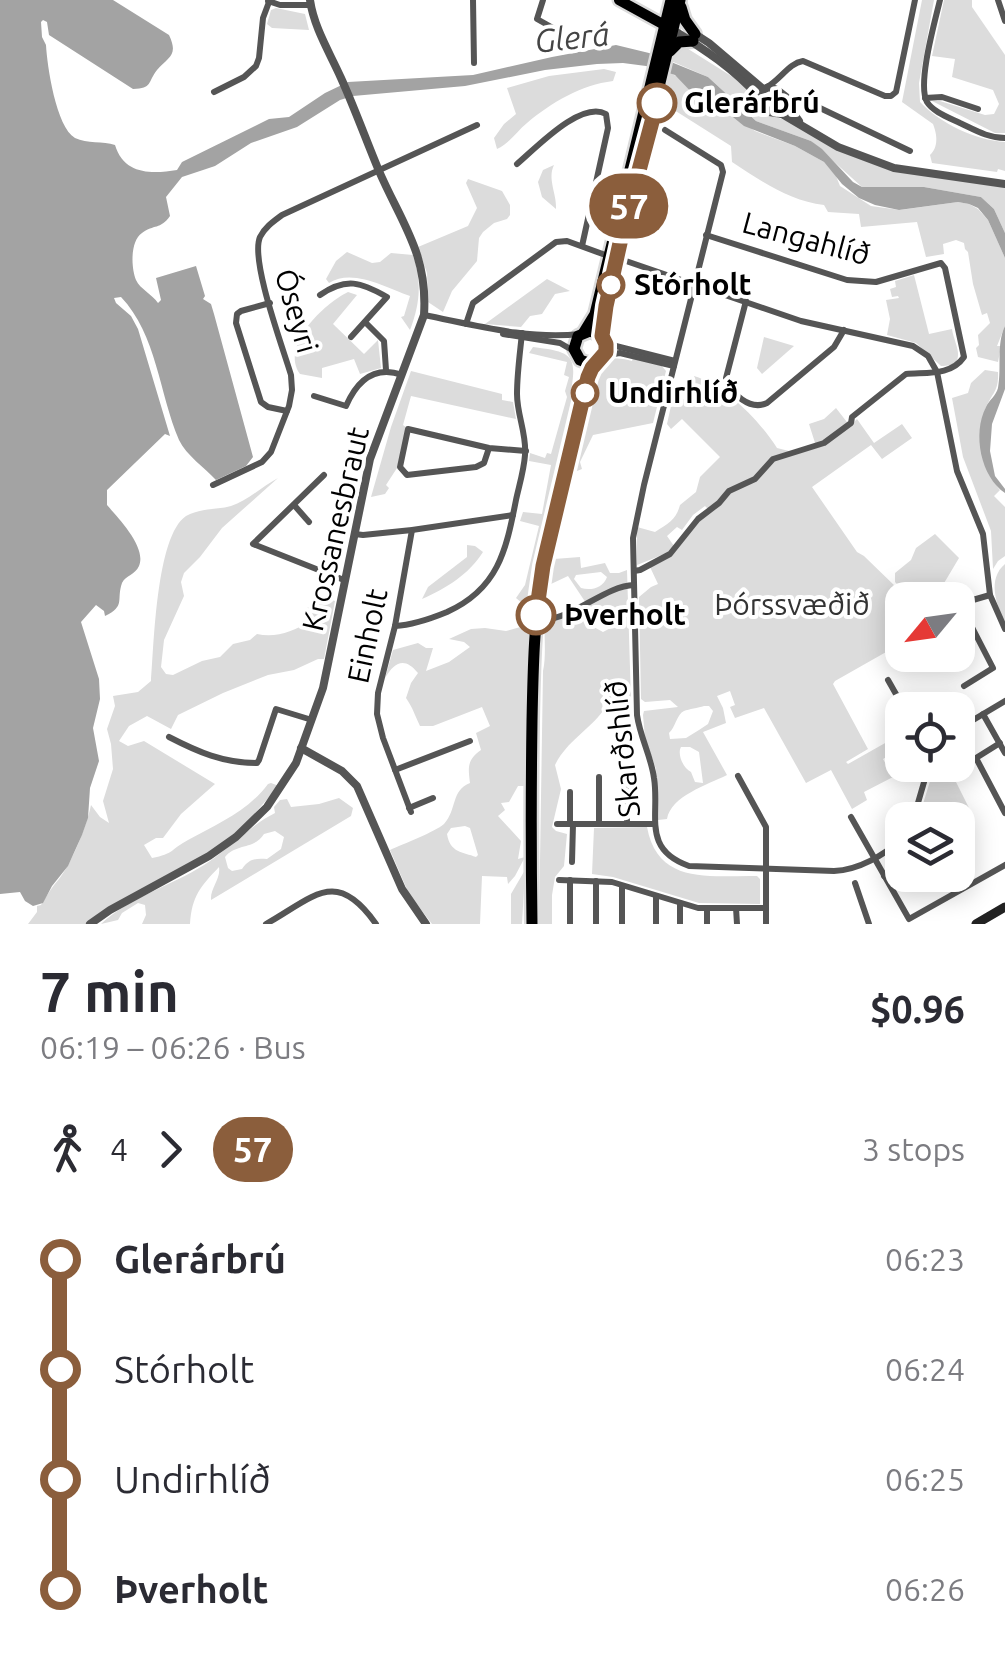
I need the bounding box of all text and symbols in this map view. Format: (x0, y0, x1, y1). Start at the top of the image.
water label: Glerá (533, 15, 611, 59)
marker: Glerárbrú (638, 84, 676, 122)
place label: Glerárbrú (684, 85, 820, 119)
line badge: 57 (584, 174, 674, 238)
text: 57 (609, 186, 649, 226)
street label: Langahlíð (739, 205, 874, 271)
street label: Óseyri (269, 265, 325, 357)
place label: Stórholt (634, 267, 752, 301)
marker: Stórholt (598, 272, 624, 298)
place label: Undirhlíð (608, 375, 738, 409)
marker: Undirhlíð (572, 380, 598, 406)
street label: Krossanesbraut (295, 423, 375, 634)
north arrow (885, 582, 975, 672)
map controls (885, 582, 975, 892)
street label: Einholt (340, 585, 394, 686)
park label: Þórssvæðið (714, 587, 870, 621)
marker: Þverholt (517, 596, 555, 634)
place label: Þverholt (564, 597, 686, 631)
street label: Skarðshlíð (598, 679, 646, 819)
button: locate (885, 692, 975, 782)
button: layers (885, 802, 975, 892)
text: 7 min (40, 961, 179, 1022)
text: $0.96 (870, 988, 965, 1030)
text: 06:19 – 06:26 · Bus (40, 1029, 306, 1065)
icon: walk (40, 1122, 95, 1177)
icon: forward (143, 1122, 198, 1177)
text: 57 (233, 1129, 273, 1169)
text: 4 (110, 1131, 128, 1167)
text: 3 stops (862, 1131, 965, 1167)
text: Glerárbrú (114, 1238, 286, 1280)
text: 06:23 (885, 1241, 965, 1277)
text: Stórholt (114, 1348, 254, 1390)
text: 06:24 (885, 1351, 965, 1387)
text: Undirhlíð (114, 1458, 271, 1500)
text: 06:25 (885, 1461, 965, 1497)
text: Þverholt (114, 1568, 268, 1610)
text: 06:26 (885, 1571, 965, 1607)

